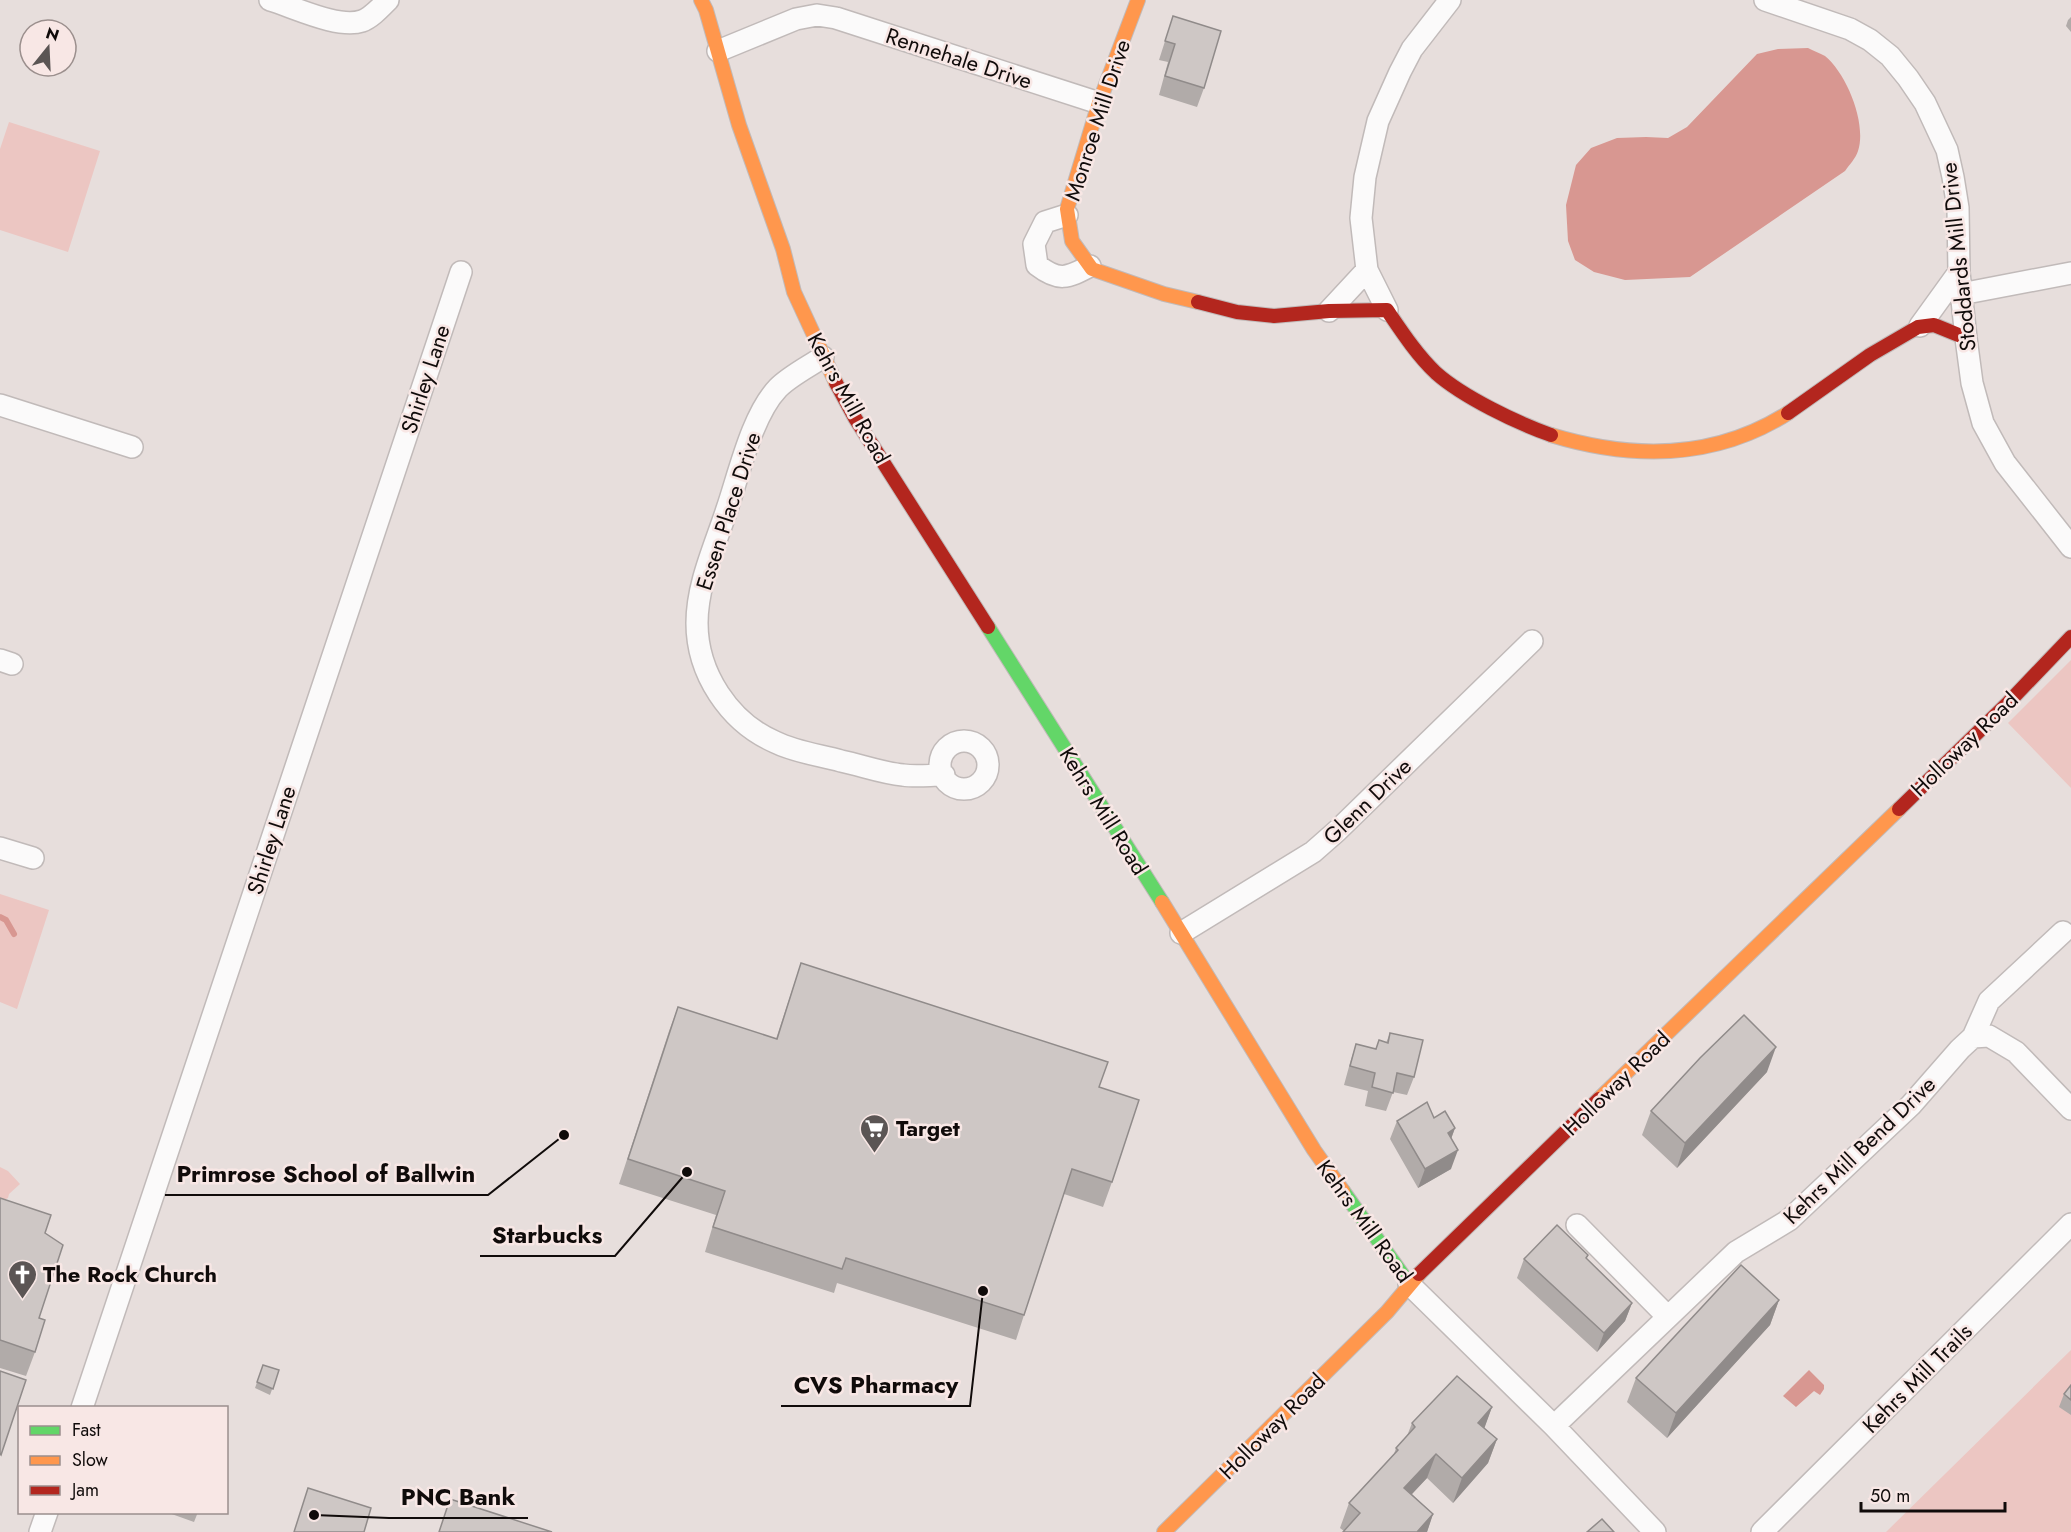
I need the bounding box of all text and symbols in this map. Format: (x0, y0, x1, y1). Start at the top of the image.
north arrow (18, 18, 78, 78)
street label: Rennehale Drive (882, 19, 1036, 97)
text: N (43, 21, 62, 47)
street label: Monroe Mill Drive (1056, 35, 1138, 205)
street label: Stoddards Mill Drive (1932, 161, 1984, 353)
street label: Shirley Lane (392, 321, 458, 437)
street label: Kehrs Mill Road (800, 327, 898, 469)
street label: Essen Place Drive (687, 428, 769, 594)
street label: Holloway Road (1903, 684, 2025, 804)
street label: Kehrs Mill Road (1052, 741, 1156, 881)
street label: Glenn Drive (1316, 751, 1418, 851)
street label: Shirley Lane (238, 782, 304, 898)
street label: Holloway Road (1555, 1023, 1677, 1143)
street label: Kehrs Mill Bend Drive (1776, 1069, 1942, 1231)
supermarket icon: Target (859, 1112, 891, 1154)
place label: Target (896, 1112, 960, 1144)
callout: Primrose School of Ballwin (165, 1153, 488, 1195)
street label: Kehrs Mill Road (1309, 1153, 1421, 1289)
text: Primrose School of Ballwin (177, 1156, 475, 1191)
callout: Starbucks (480, 1214, 615, 1256)
text: Starbucks (492, 1217, 602, 1252)
church icon: The Rock Church (6, 1258, 38, 1300)
place label: The Rock Church (43, 1258, 217, 1290)
street label: Kehrs Mill Trails (1855, 1316, 1979, 1440)
callout: CVS Pharmacy (781, 1364, 970, 1406)
street label: Holloway Road (1212, 1366, 1332, 1486)
text: CVS Pharmacy (794, 1367, 959, 1402)
legend (18, 1406, 228, 1514)
text: Fast (72, 1417, 101, 1443)
text: Slow (72, 1447, 109, 1473)
scale bar (1861, 1475, 2005, 1513)
callout: PNC Bank (389, 1476, 528, 1518)
text: Jam (70, 1477, 99, 1503)
text: PNC Bank (401, 1479, 515, 1514)
text: 50 m (1870, 1483, 1910, 1509)

